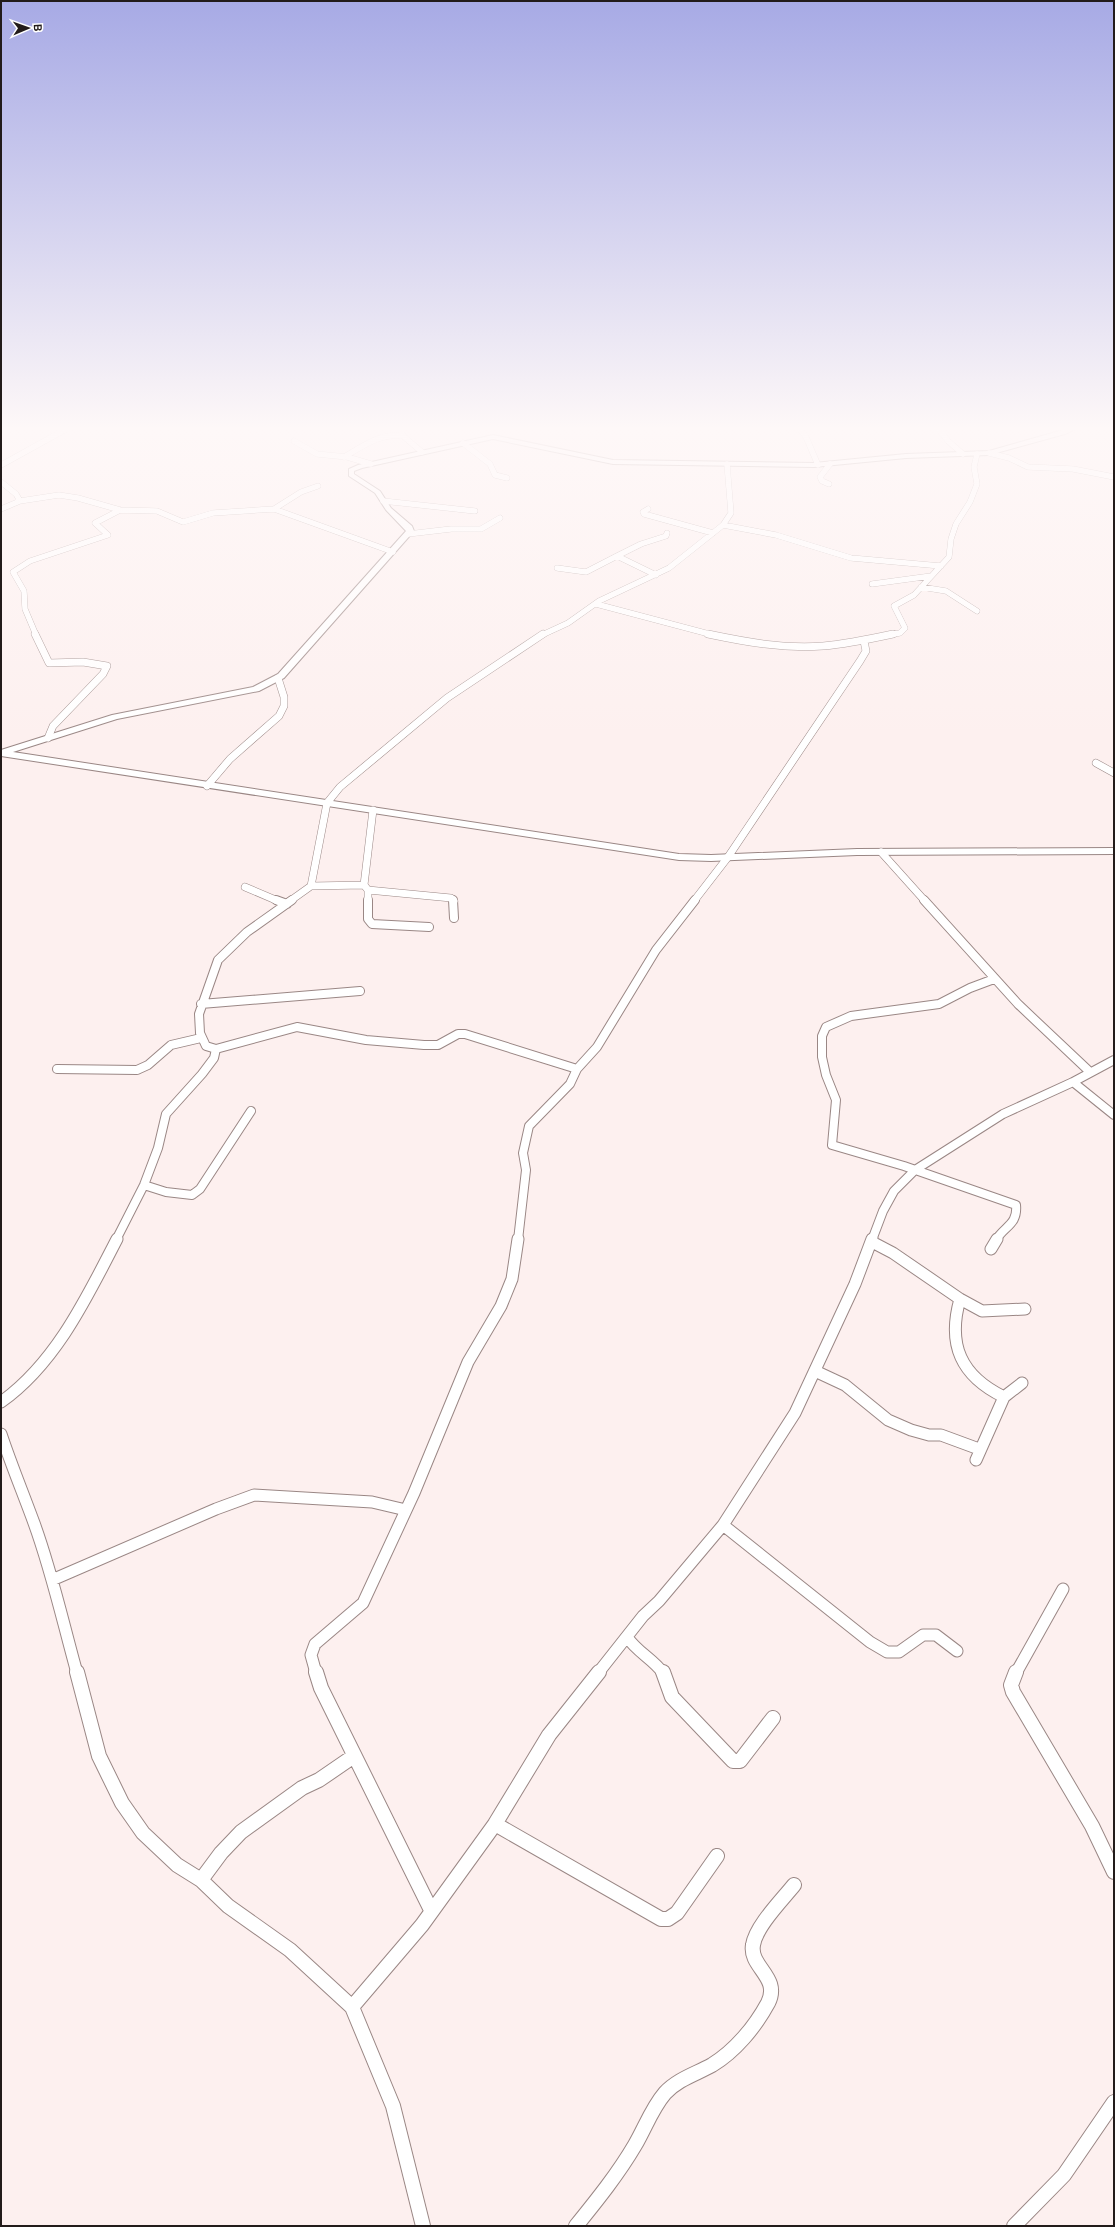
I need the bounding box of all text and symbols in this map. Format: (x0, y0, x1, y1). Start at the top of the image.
north arrow (8, 8, 48, 48)
text: B (32, 24, 44, 32)

